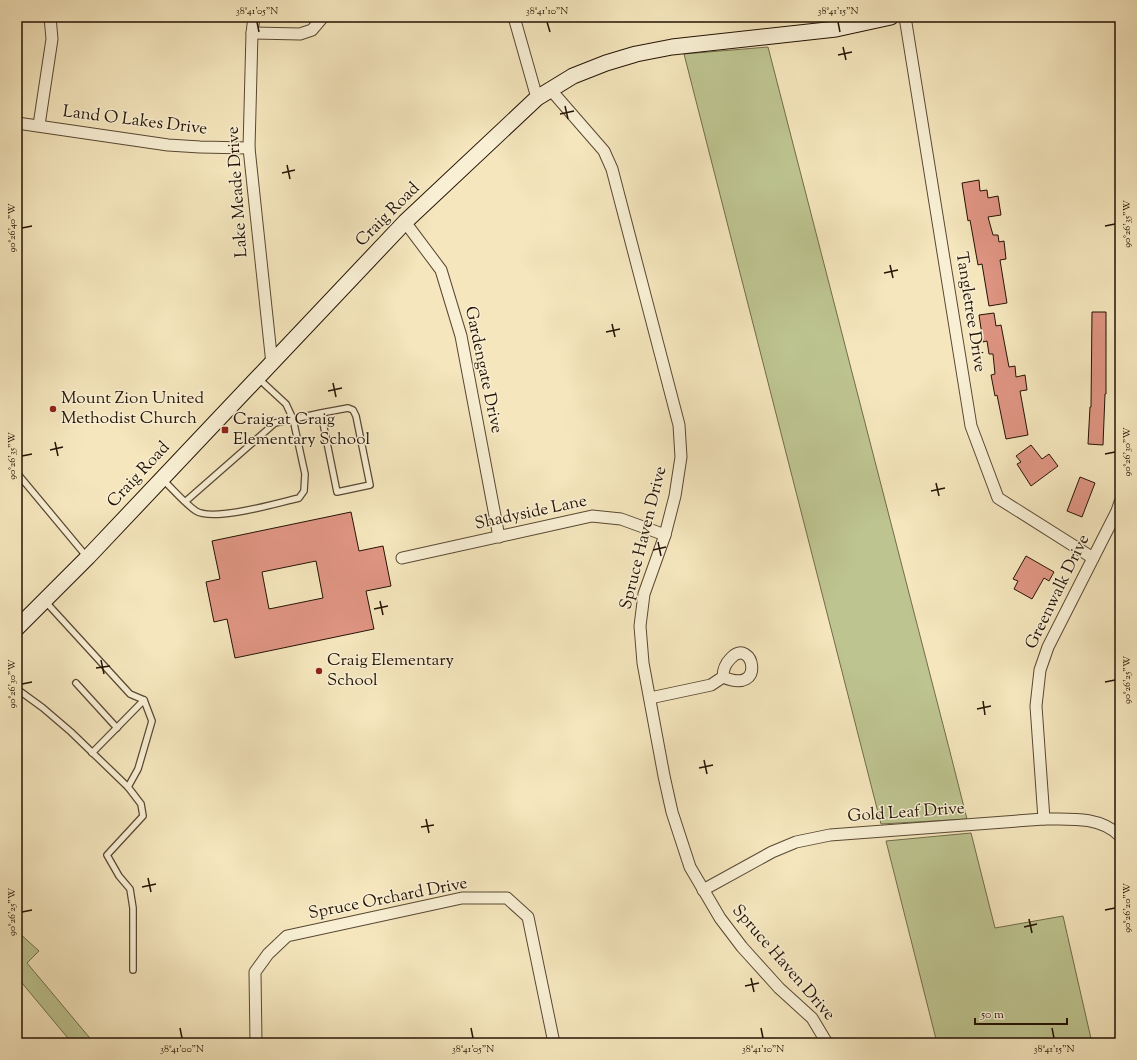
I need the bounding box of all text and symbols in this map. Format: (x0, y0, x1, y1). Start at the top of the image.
text: 38°41'05"N (236, 4, 278, 19)
text: 38°41'10"N (526, 4, 568, 19)
text: 38°41'15"N (817, 4, 859, 19)
street label: Land O Lakes Drive (61, 100, 209, 142)
street label: Lake Meade Drive (221, 126, 255, 258)
street label: Craig Road (350, 177, 426, 253)
text: 90°26'35"W (1120, 200, 1135, 248)
text: 90°26'40"W (5, 203, 20, 253)
street label: Tangletree Drive (949, 250, 991, 374)
street label: Gardengate Drive (458, 304, 508, 436)
place label: Mount Zion United Methodist Church (61, 387, 204, 431)
marker: Mount Zion United Methodist Church (48, 404, 58, 414)
place label: Craig at Craig Elementary School (233, 408, 370, 452)
marker: Craig at Craig Elementary School (220, 425, 230, 435)
text: 90°26'30"W (1120, 427, 1135, 477)
text: 90°26'35"W (5, 432, 20, 480)
street label: Craig Road (102, 436, 176, 513)
street label: Spruce Haven Drive (615, 464, 673, 612)
street label: Shadyside Lane (473, 489, 589, 537)
street label: Greenwalk Drive (1020, 531, 1096, 653)
place label: Craig Elementary School (327, 649, 455, 693)
text: 90°26'25"W (1120, 656, 1135, 704)
text: 90°26'30"W (5, 659, 20, 709)
marker: Craig Elementary School (314, 666, 324, 676)
street label: Gold Leaf Drive (847, 797, 965, 829)
street label: Spruce Orchard Drive (306, 872, 470, 926)
text: 90°26'20"W (1120, 883, 1135, 933)
text: 90°26'25"W (5, 888, 20, 936)
street label: Spruce Haven Drive (726, 900, 840, 1026)
scale bar (975, 1000, 1067, 1026)
text: 50 m (980, 1006, 1004, 1024)
text: 38°41'00"N (160, 1042, 204, 1057)
text: 38°41'05"N (452, 1042, 494, 1057)
text: 38°41'10"N (742, 1042, 784, 1057)
text: 38°41'15"N (1033, 1042, 1075, 1057)

